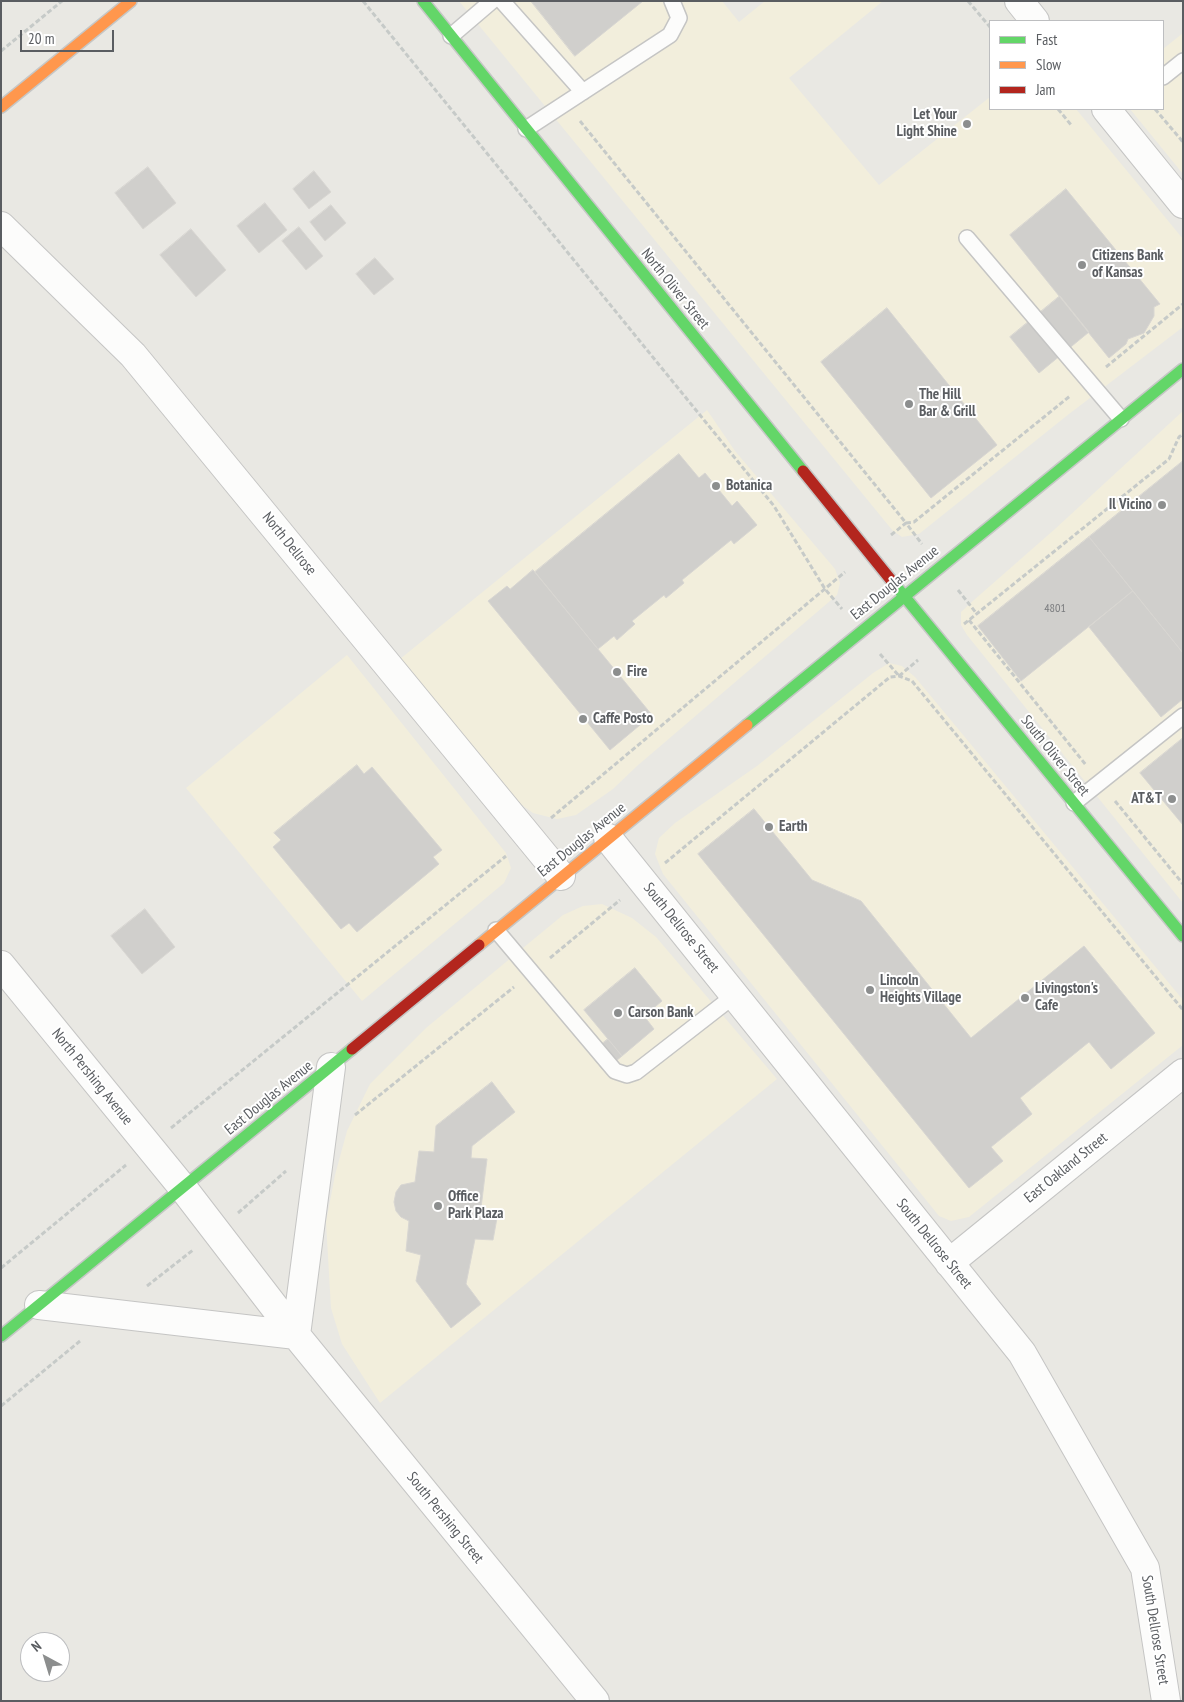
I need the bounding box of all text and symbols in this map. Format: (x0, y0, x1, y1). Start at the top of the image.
scale bar (22, 20, 116, 52)
legend (989, 20, 1164, 110)
text: 20 m (28, 29, 54, 48)
text: Fast (1036, 30, 1057, 49)
text: Slow (1036, 55, 1061, 74)
text: Jam (1036, 80, 1055, 99)
place label: Let Your Light Shine (897, 106, 957, 141)
marker: Let Your Light Shine (961, 118, 973, 130)
street label: North Oliver Street (637, 245, 713, 333)
place label: Citizens Bank of Kansas (1092, 247, 1164, 282)
marker: Citizens Bank of Kansas (1076, 259, 1088, 271)
place label: The Hill Bar & Grill (919, 386, 976, 421)
marker: The Hill Bar & Grill (903, 398, 915, 410)
place label: Botanica (726, 477, 772, 495)
marker: Botanica (710, 480, 722, 492)
place label: Il Vicino (1109, 496, 1152, 514)
marker: Il Vicino (1156, 499, 1168, 511)
street label: North Dellrose (258, 509, 320, 579)
street label: East Douglas Avenue (847, 542, 943, 624)
house number: 4801 (1044, 602, 1066, 616)
place label: Fire (627, 663, 647, 681)
marker: Fire (611, 666, 623, 678)
place label: Caffe Posto (593, 710, 653, 728)
street label: South Oliver Street (1017, 712, 1093, 800)
marker: Caffe Posto (577, 713, 589, 725)
place label: AT&T (1131, 790, 1162, 808)
marker: AT&T (1166, 793, 1178, 805)
street label: East Douglas Avenue (534, 799, 630, 881)
place label: Earth (779, 818, 808, 836)
marker: Earth (763, 821, 775, 833)
street label: South Dellrose Street (639, 879, 723, 977)
place label: Lincoln Heights Village (880, 972, 961, 1007)
place label: Livingston's Cafe (1035, 980, 1098, 1015)
marker: Lincoln Heights Village (864, 984, 876, 996)
marker: Livingston's Cafe (1019, 992, 1031, 1004)
place label: Carson Bank (628, 1004, 694, 1022)
marker: Carson Bank (612, 1007, 624, 1019)
street label: North Pershing Avenue (48, 1025, 136, 1129)
street label: East Douglas Avenue (221, 1057, 317, 1139)
street label: East Oakland Street (1021, 1129, 1111, 1207)
place label: Office Park Plaza (448, 1188, 504, 1223)
street label: South Dellrose Street (892, 1195, 976, 1293)
marker: Office Park Plaza (432, 1200, 444, 1212)
street label: South Pershing Street (403, 1469, 487, 1567)
street label: South Dellrose Street (1137, 1574, 1173, 1686)
north arrow (20, 1632, 70, 1682)
text: N (28, 1637, 45, 1655)

